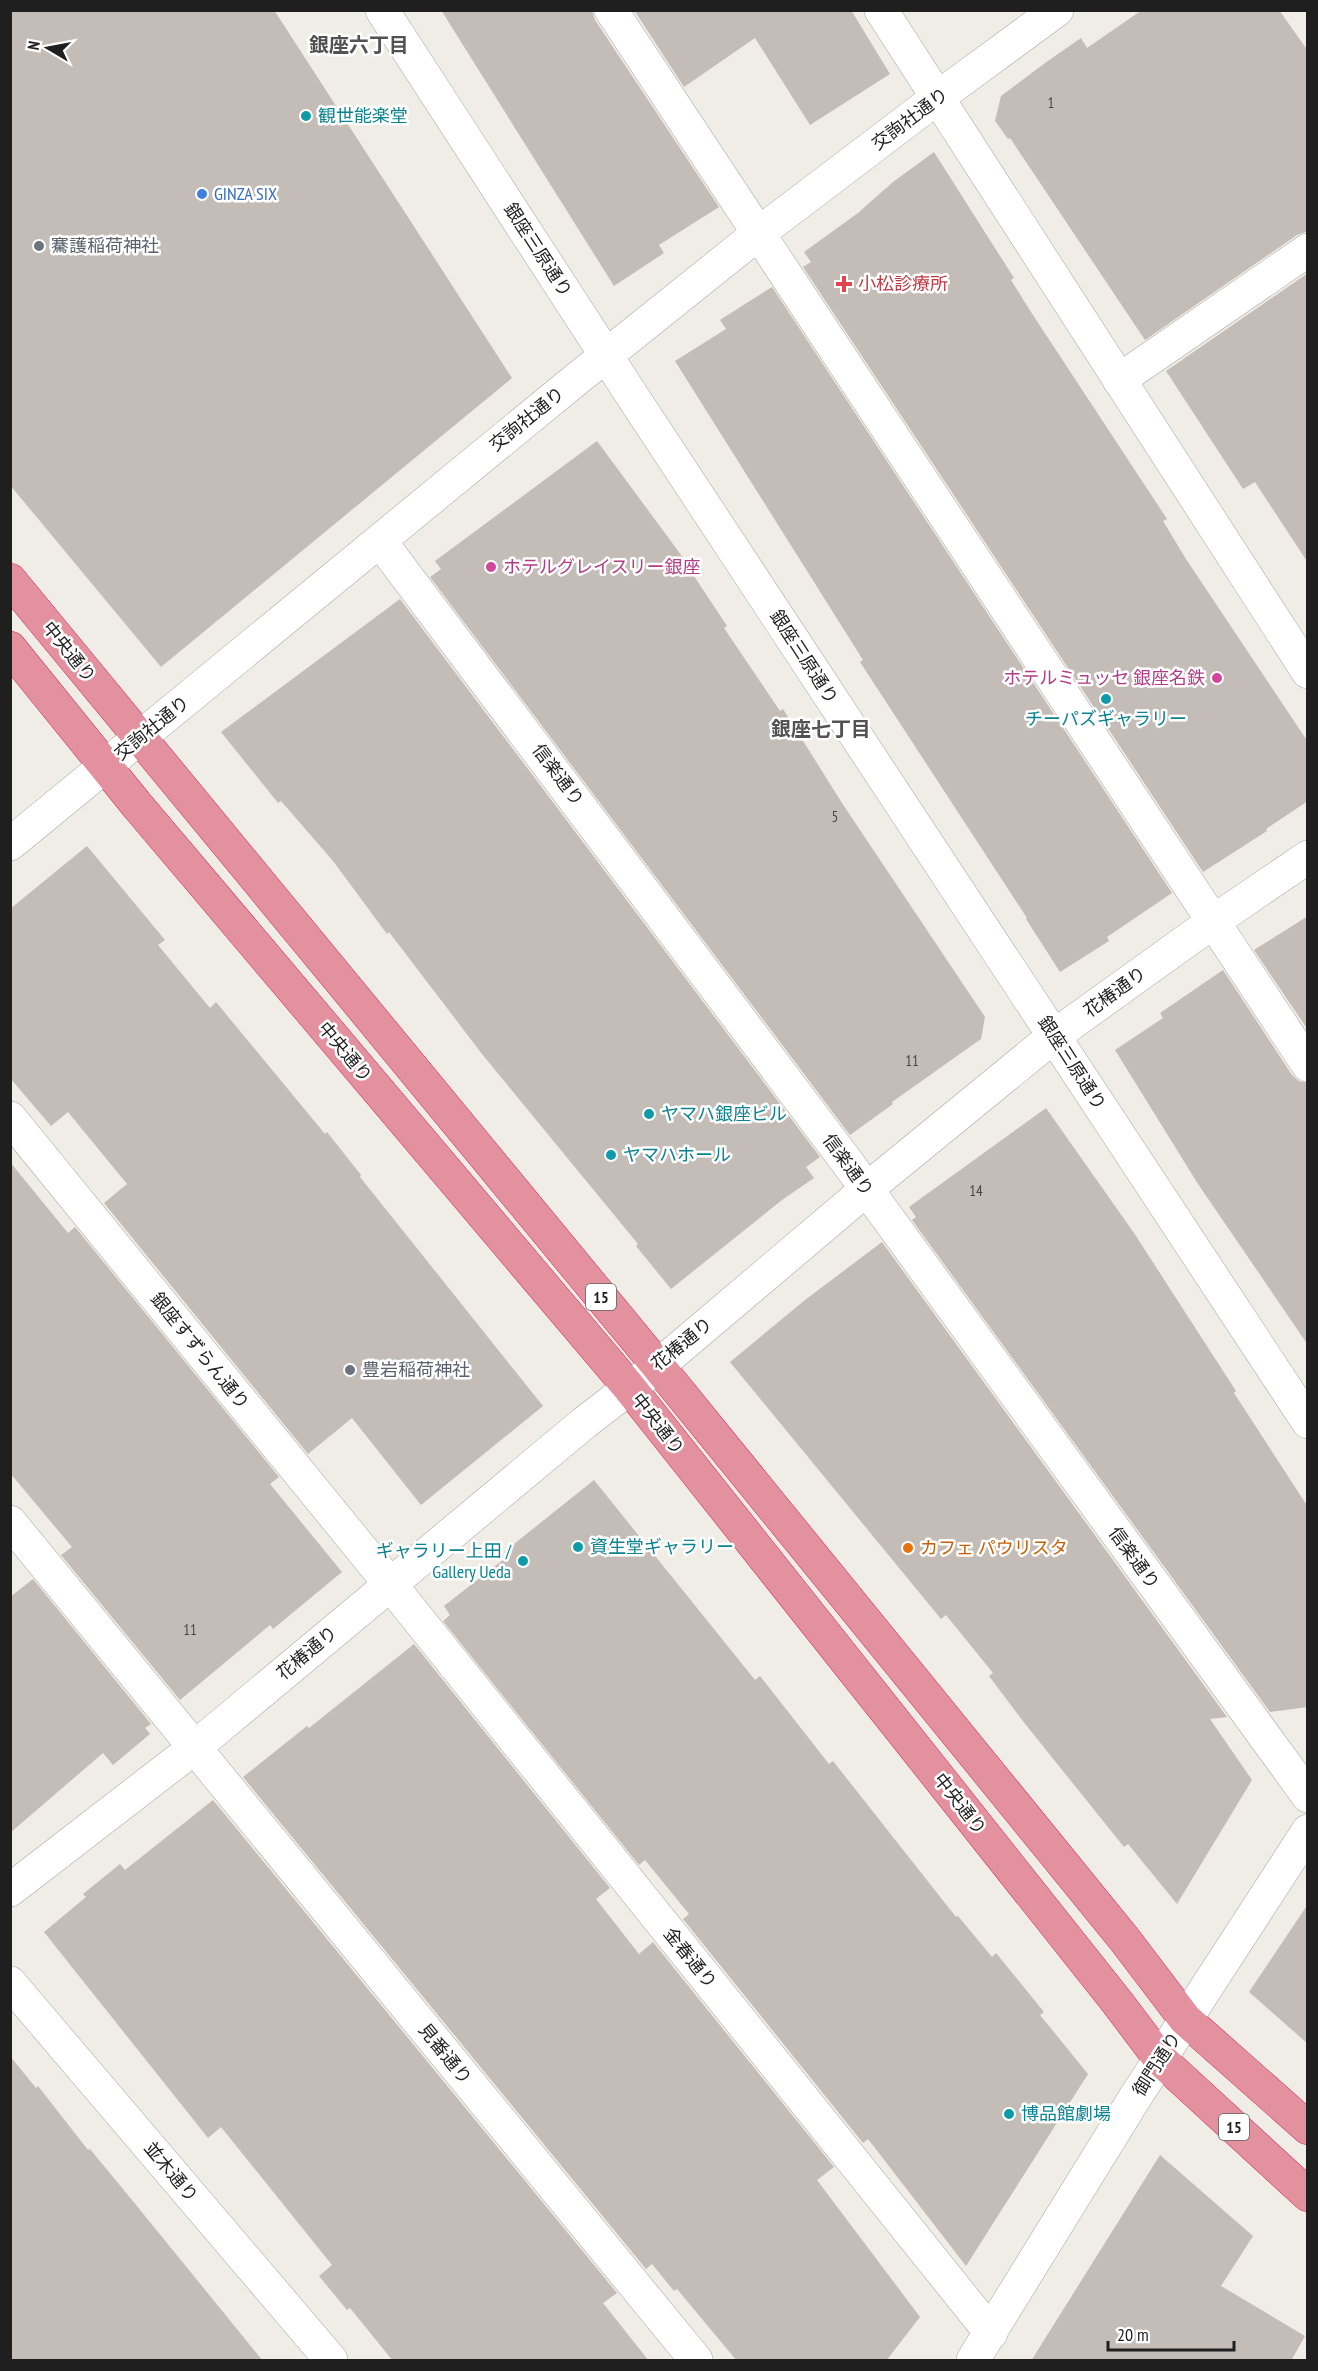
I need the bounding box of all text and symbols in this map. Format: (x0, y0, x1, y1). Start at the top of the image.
north arrow (18, 18, 78, 78)
district label: 銀座六丁目 (309, 32, 409, 58)
text: N (23, 39, 44, 51)
street label: 交詢社通り (867, 82, 953, 155)
house number: 1 (1048, 93, 1054, 112)
place label: 観世能楽堂 (318, 104, 408, 127)
marker: 観世能楽堂 (299, 109, 313, 123)
place label: GINZA SIX (214, 182, 277, 205)
marker: GINZA SIX (195, 187, 209, 201)
street label: 銀座三原通り (499, 198, 577, 301)
place label: 騫護稲荷神社 (51, 234, 159, 257)
marker: 騫護稲荷神社 (32, 239, 46, 253)
place label: 小松診療所 (858, 272, 948, 295)
marker: 小松診療所 (835, 275, 853, 293)
street label: 交詢社通り (484, 381, 569, 456)
place label: ホテルグレイスリー銀座 (503, 555, 700, 578)
marker: ホテルグレイスリー銀座 (484, 560, 498, 574)
street label: 銀座三原通り (765, 605, 843, 708)
street label: 中央通り (38, 616, 101, 687)
place label: ホテルミュッセ 銀座名鉄 (1003, 666, 1205, 689)
marker: ホテルミュッセ 銀座名鉄 (1210, 671, 1224, 685)
street label: 交詢社通り (109, 690, 194, 765)
marker: チーパズギャラリー (1099, 692, 1113, 706)
place label: チーパズギャラリー (1025, 707, 1187, 730)
district label: 銀座七丁目 (771, 716, 871, 742)
street label: 信楽通り (528, 739, 589, 810)
house number: 5 (832, 807, 838, 826)
street label: 花椿通り (1079, 961, 1151, 1022)
street label: 銀座三原通り (1033, 1011, 1111, 1114)
street label: 中央通り (313, 1017, 377, 1087)
house number: 11 (905, 1051, 919, 1070)
place label: ヤマハ銀座ビル (661, 1102, 787, 1125)
marker: ヤマハ銀座ビル (642, 1107, 656, 1121)
street label: 信楽通り (818, 1129, 879, 1201)
place label: ヤマハホール (623, 1143, 731, 1166)
marker: ヤマハホール (604, 1148, 618, 1162)
house number: 14 (969, 1181, 983, 1200)
road number: 15 (586, 1284, 616, 1310)
street label: 銀座すずらん通り (146, 1287, 255, 1414)
street label: 花椿通り (646, 1312, 717, 1375)
place label: 豊岩稲荷神社 (362, 1358, 470, 1381)
marker: 豊岩稲荷神社 (343, 1363, 357, 1377)
street label: 中央通り (627, 1388, 690, 1459)
street label: 信楽通り (1104, 1522, 1165, 1594)
place label: 資生堂ギャラリー (590, 1535, 734, 1558)
place label: カフェ パウリスタ (920, 1536, 1068, 1559)
place label: ギャラリー上田 / Gallery Ueda (376, 1539, 512, 1583)
marker: 資生堂ギャラリー (571, 1540, 585, 1554)
marker: カフェ パウリスタ (901, 1541, 915, 1555)
marker: ギャラリー上田 / Gallery Ueda (516, 1554, 530, 1568)
house number: 11 (183, 1620, 197, 1639)
street label: 花椿通り (272, 1621, 342, 1685)
street label: 中央通り (929, 1768, 992, 1839)
street label: 金春通り (659, 1922, 722, 1993)
street label: 見番通り (414, 2018, 477, 2089)
street label: 御門通り (1127, 2027, 1186, 2100)
place label: 博品館劇場 (1021, 2102, 1111, 2125)
marker: 博品館劇場 (1002, 2107, 1016, 2121)
road number: 15 (1219, 2114, 1249, 2140)
street label: 並木通り (139, 2137, 203, 2207)
scale bar (1108, 2314, 1234, 2352)
text: 20 m (1117, 2323, 1149, 2346)

